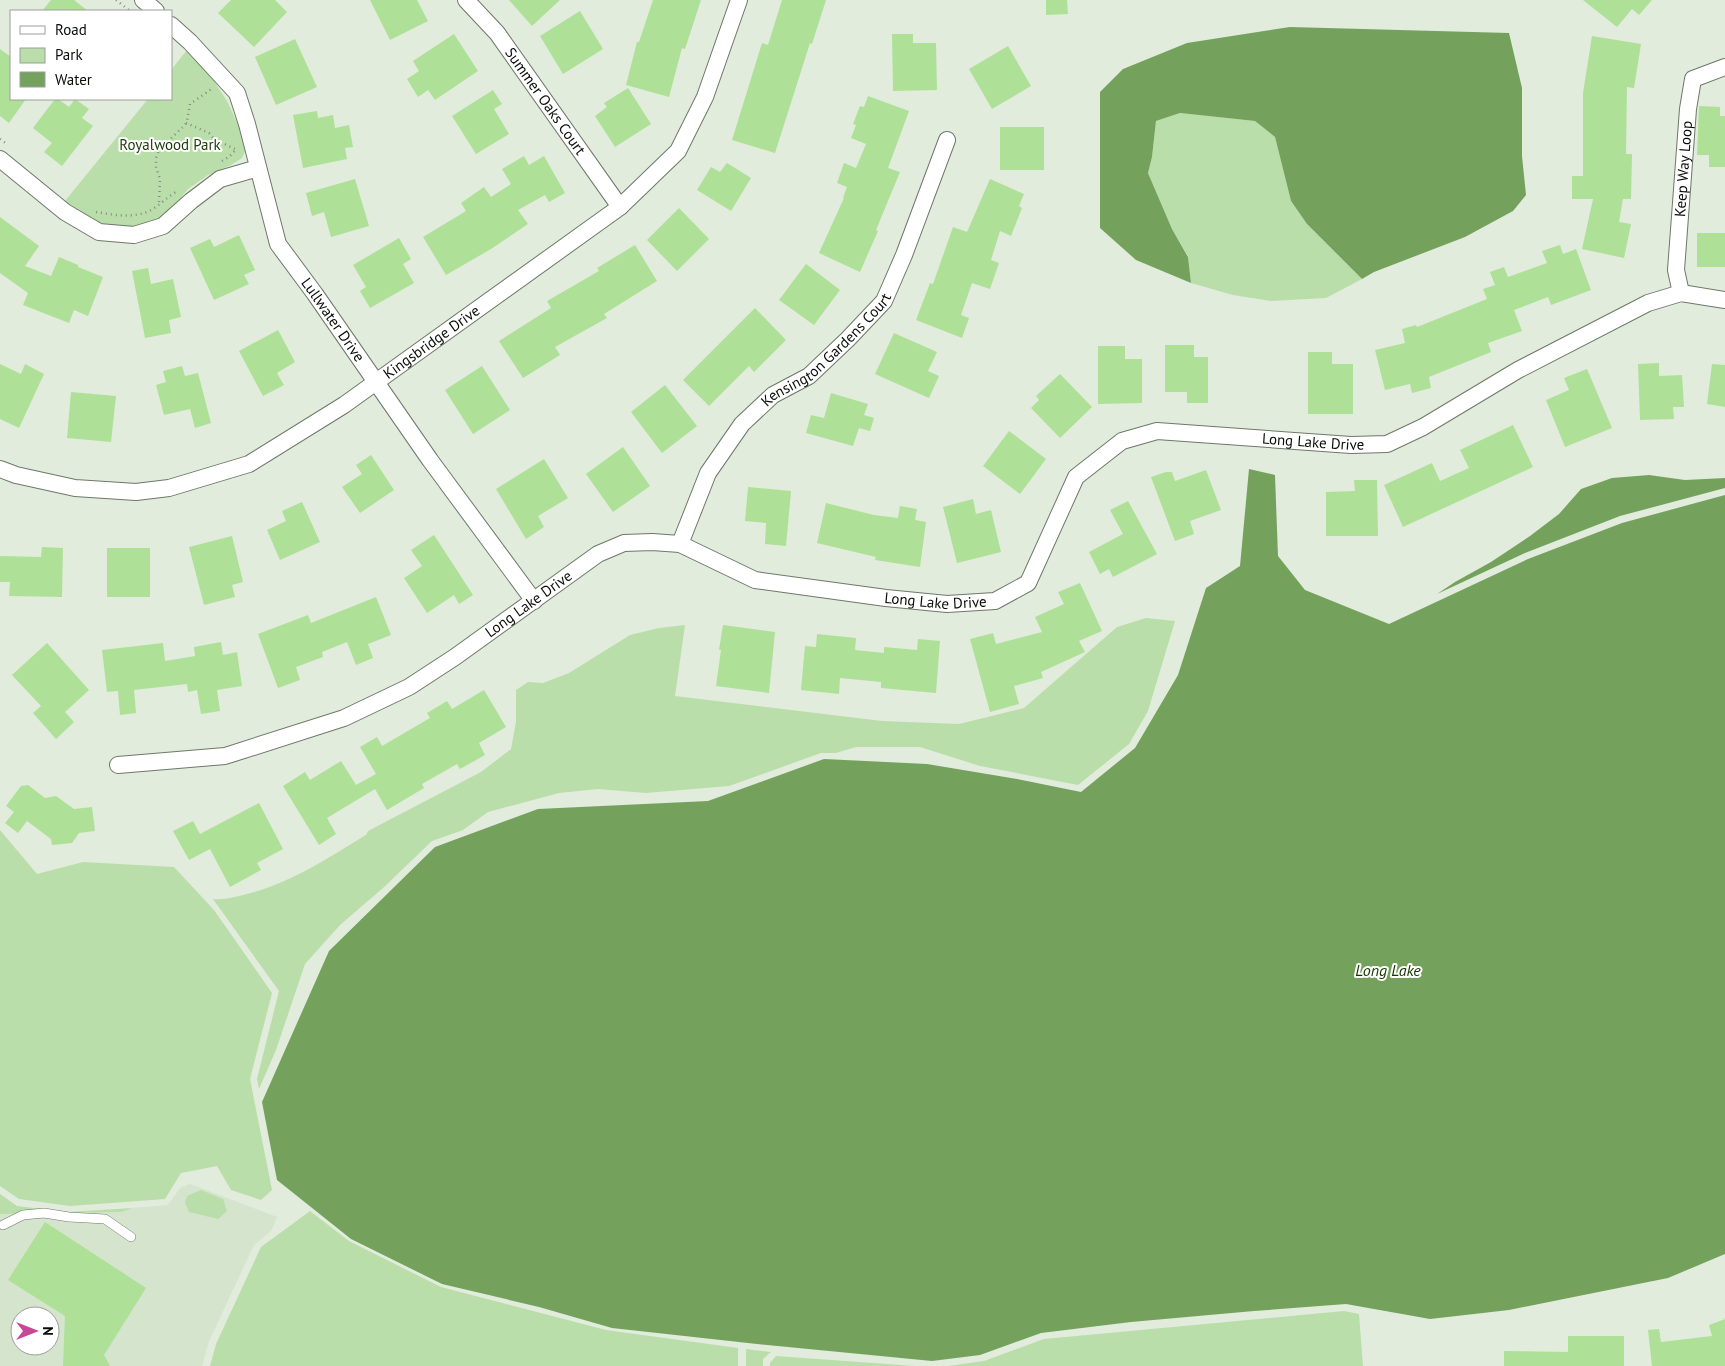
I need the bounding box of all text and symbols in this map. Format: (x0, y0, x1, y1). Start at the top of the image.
legend (10, 10, 172, 100)
text: Road (55, 20, 87, 39)
street label: Summer Oaks Court (501, 44, 590, 159)
text: Park (55, 45, 83, 64)
text: Water (55, 70, 92, 89)
street label: Keep Way Loop (1670, 120, 1696, 217)
park label: Royalwood Park (119, 135, 222, 154)
street label: Lullwater Drive (297, 274, 369, 365)
street label: Kensington Gardens Court (757, 290, 895, 410)
street label: Kingsbridge Drive (379, 301, 483, 383)
street label: Long Lake Drive (1261, 429, 1365, 454)
street label: Long Lake Drive (481, 566, 575, 641)
street label: Long Lake Drive (884, 588, 987, 613)
water label: Long Lake (1355, 960, 1421, 980)
north arrow (10, 1306, 60, 1356)
text: N (39, 1326, 57, 1336)

